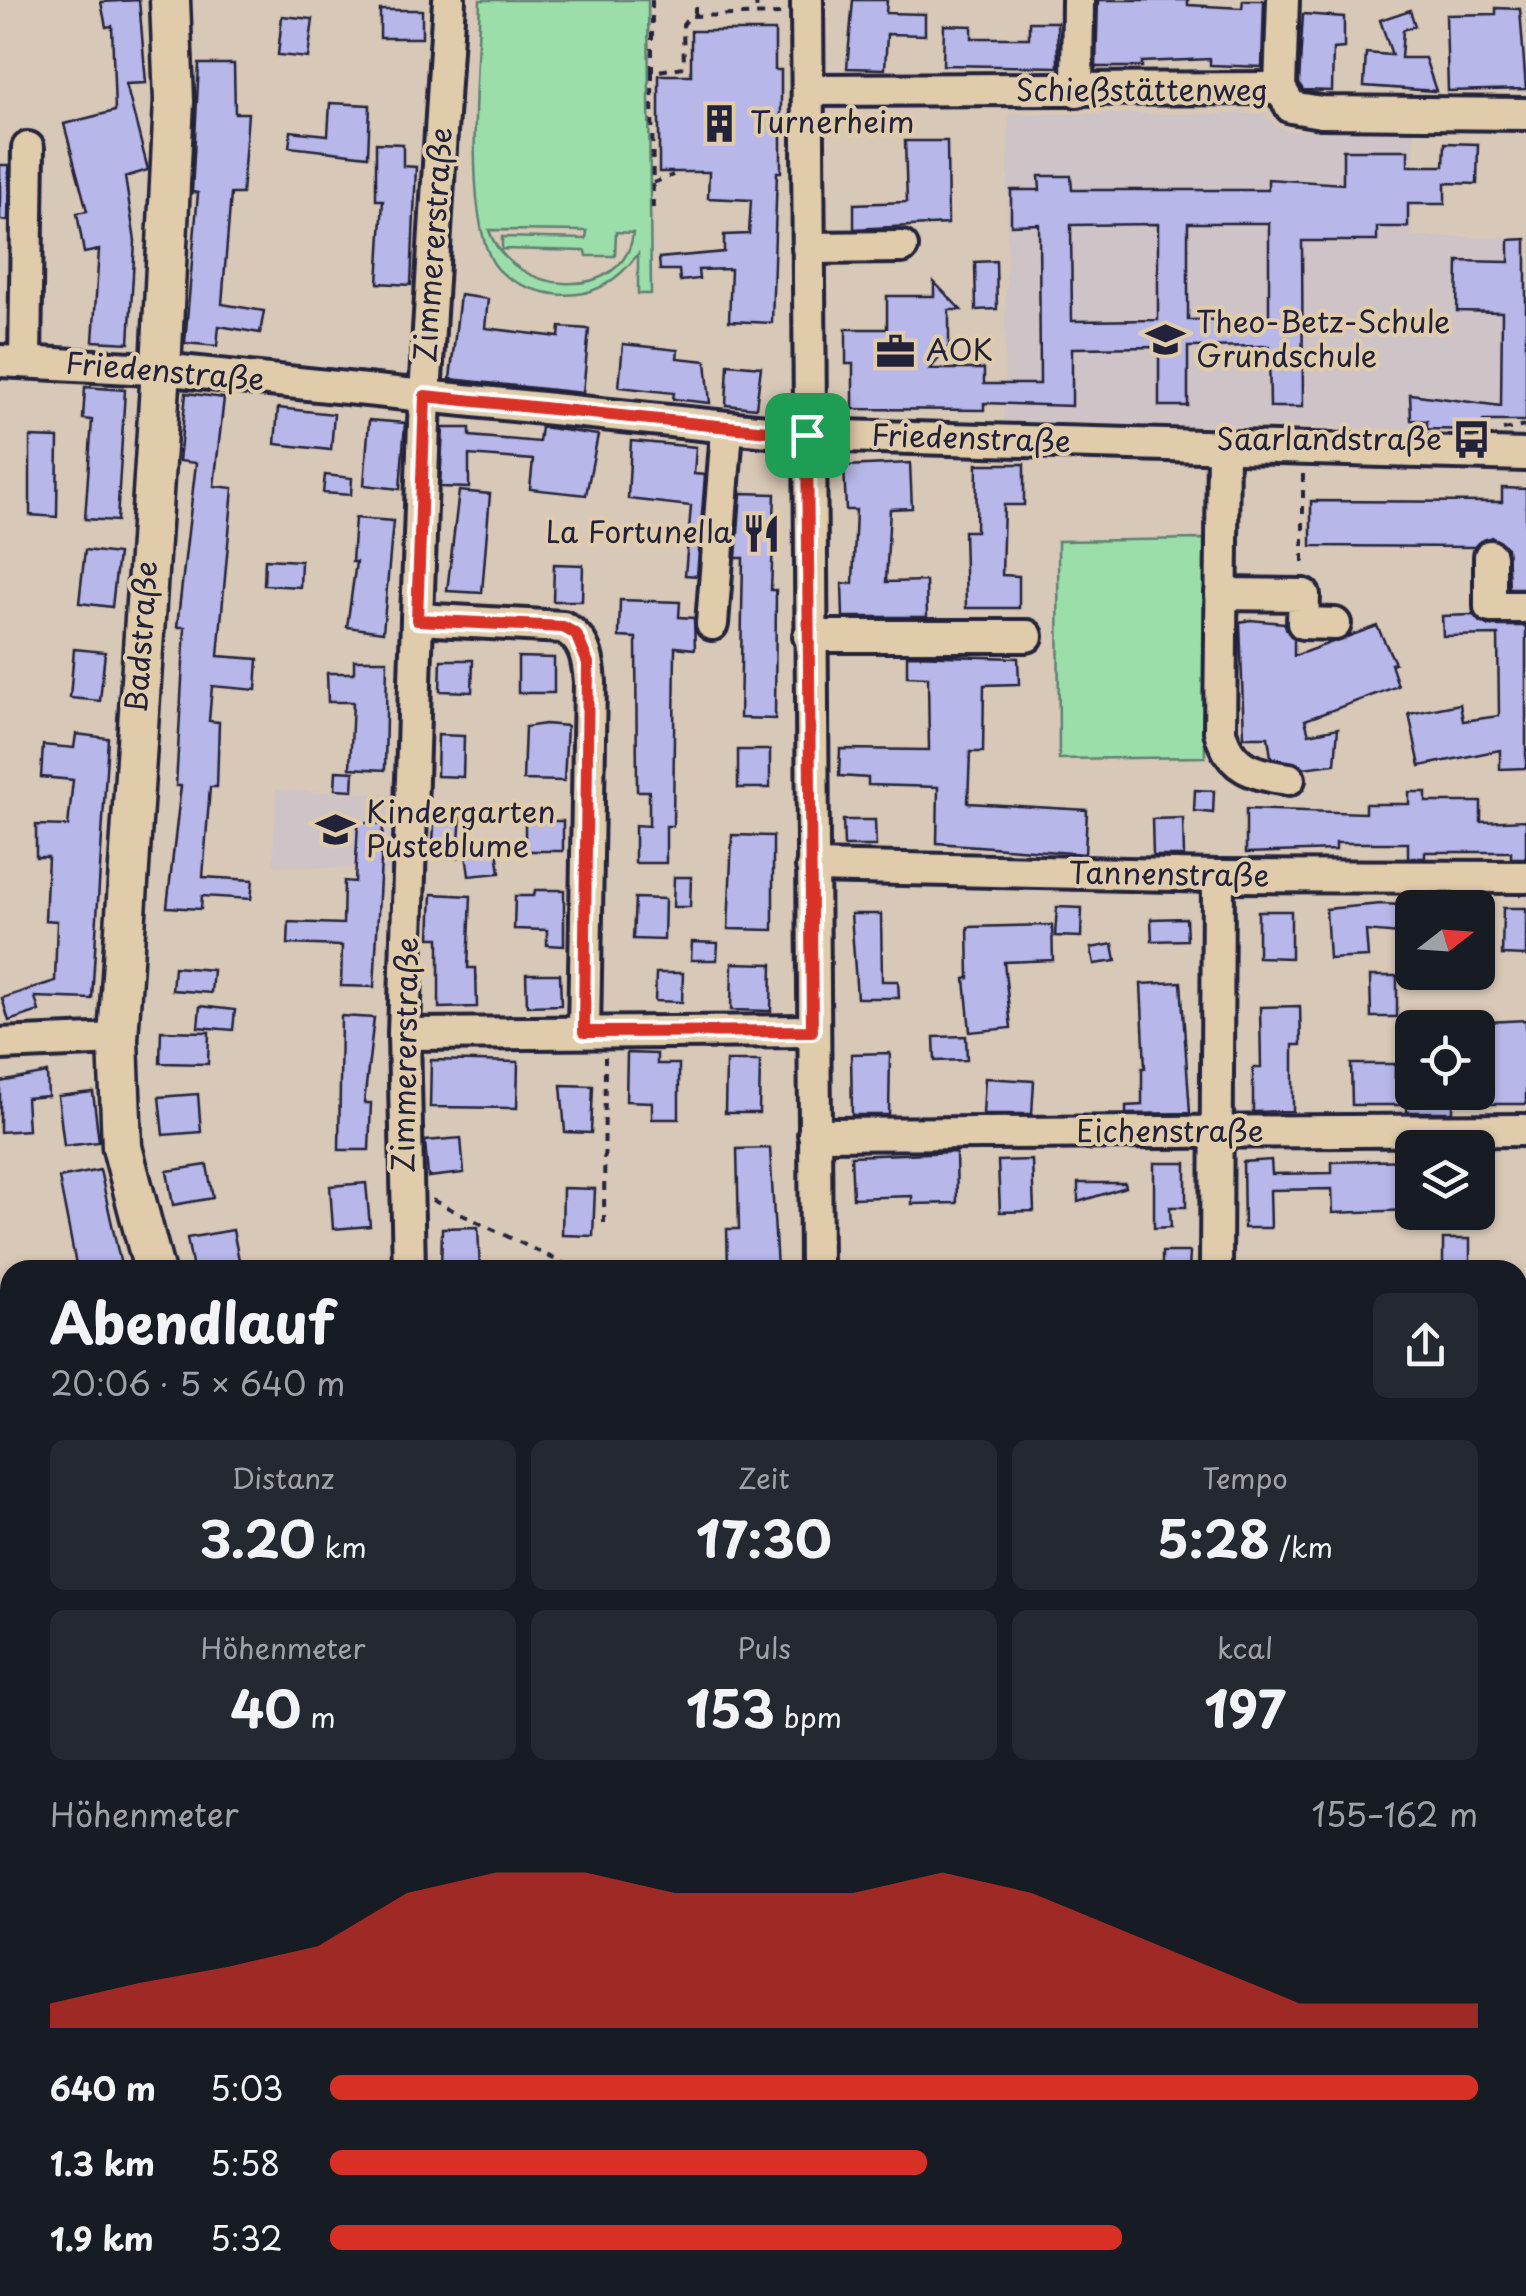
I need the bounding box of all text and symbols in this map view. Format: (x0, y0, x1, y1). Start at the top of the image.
street label: Schießstättenweg (1016, 66, 1268, 111)
place label: Turnerheim (750, 98, 915, 143)
building icon: Turnerheim (699, 102, 741, 144)
street label: Zimmererstraße (401, 126, 462, 364)
place label: Theo-Betz-Schule Grundschule (1196, 298, 1450, 377)
school or university icon: Theo-Betz-Schule Grundschule (1145, 319, 1187, 361)
place label: AOK (926, 326, 993, 371)
office icon: AOK (875, 330, 917, 372)
street label: Friedenstraße (64, 338, 267, 401)
pin (765, 393, 850, 478)
icon: arrive (780, 408, 835, 463)
street label: Friedenstraße (871, 411, 1072, 462)
place label: Saarlandstraße (1216, 415, 1442, 460)
bus stop icon: Saarlandstraße (1451, 419, 1493, 461)
place label: La Fortunella (546, 508, 732, 553)
restaurant icon: La Fortunella (741, 512, 783, 554)
street label: Badstraße (112, 559, 167, 715)
place label: Kindergarten Pusteblume (366, 788, 556, 867)
school or university icon: Kindergarten Pusteblume (315, 809, 357, 851)
street label: Tannenstraße (1068, 848, 1270, 897)
north arrow (1395, 890, 1495, 990)
map controls (1395, 890, 1495, 1230)
street label: Zimmererstraße (379, 937, 428, 1173)
button: locate (1395, 1010, 1495, 1110)
street label: Eichenstraße (1076, 1107, 1264, 1152)
button: layers (1395, 1130, 1495, 1230)
text: Abendlauf (50, 1280, 335, 1363)
button: share (1373, 1293, 1478, 1398)
text: 20:06 · 5 × 640 m (50, 1359, 345, 1407)
text: Distanz (232, 1456, 334, 1499)
text: Zeit (738, 1456, 790, 1499)
text: Tempo (1202, 1456, 1288, 1499)
text: 3.20 (199, 1499, 315, 1575)
text: 17:30 (696, 1499, 832, 1575)
text: 5:28 (1157, 1499, 1270, 1575)
text: km (315, 1525, 367, 1568)
text: /km (1270, 1525, 1333, 1568)
text: Höhenmeter (200, 1626, 366, 1669)
text: Puls (737, 1626, 791, 1669)
text: kcal (1217, 1626, 1273, 1669)
text: 40 (230, 1669, 301, 1745)
text: 153 (686, 1669, 775, 1745)
text: 197 (1204, 1669, 1286, 1745)
text: m (301, 1695, 336, 1738)
text: bpm (775, 1695, 842, 1738)
text: Höhenmeter (50, 1790, 239, 1838)
text: 155–162 m (1311, 1790, 1478, 1838)
text: 640 m (50, 2064, 156, 2112)
text: 5:03 (210, 2064, 283, 2112)
text: 1.3 km (50, 2139, 155, 2187)
text: 5:58 (210, 2139, 280, 2187)
text: 1.9 km (50, 2214, 154, 2262)
text: 5:32 (210, 2214, 283, 2262)

